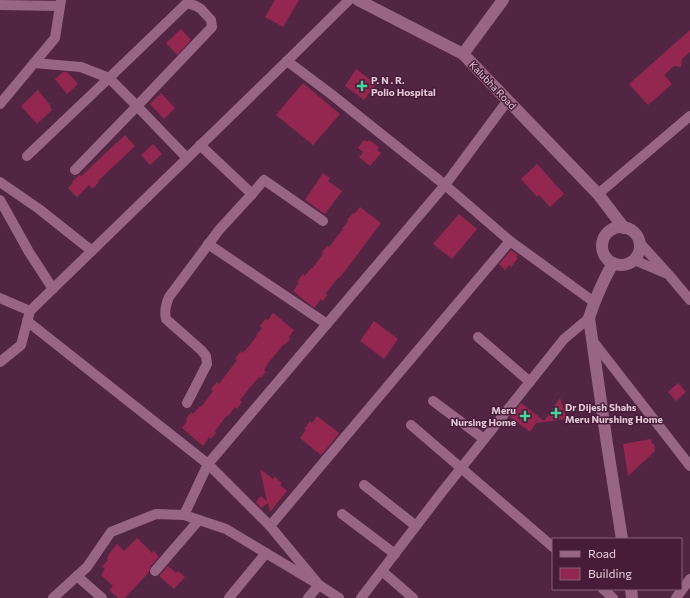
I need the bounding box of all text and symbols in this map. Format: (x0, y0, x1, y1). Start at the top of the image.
street label: Kalubha Road (467, 58, 519, 112)
place label: P. N . R. Polio Hospital (371, 74, 436, 98)
marker: P. N . R. Polio Hospital (356, 80, 368, 92)
place label: Dr Dijesh Shahs Meru Nurshing Home (565, 401, 663, 425)
place label: Meru Nursing Home (451, 404, 516, 428)
marker: Dr Dijesh Shahs Meru Nurshing Home (550, 407, 562, 419)
marker: Meru Nursing Home (519, 410, 531, 422)
legend (552, 538, 682, 590)
text: Road (588, 546, 616, 560)
text: Building (588, 566, 632, 580)

